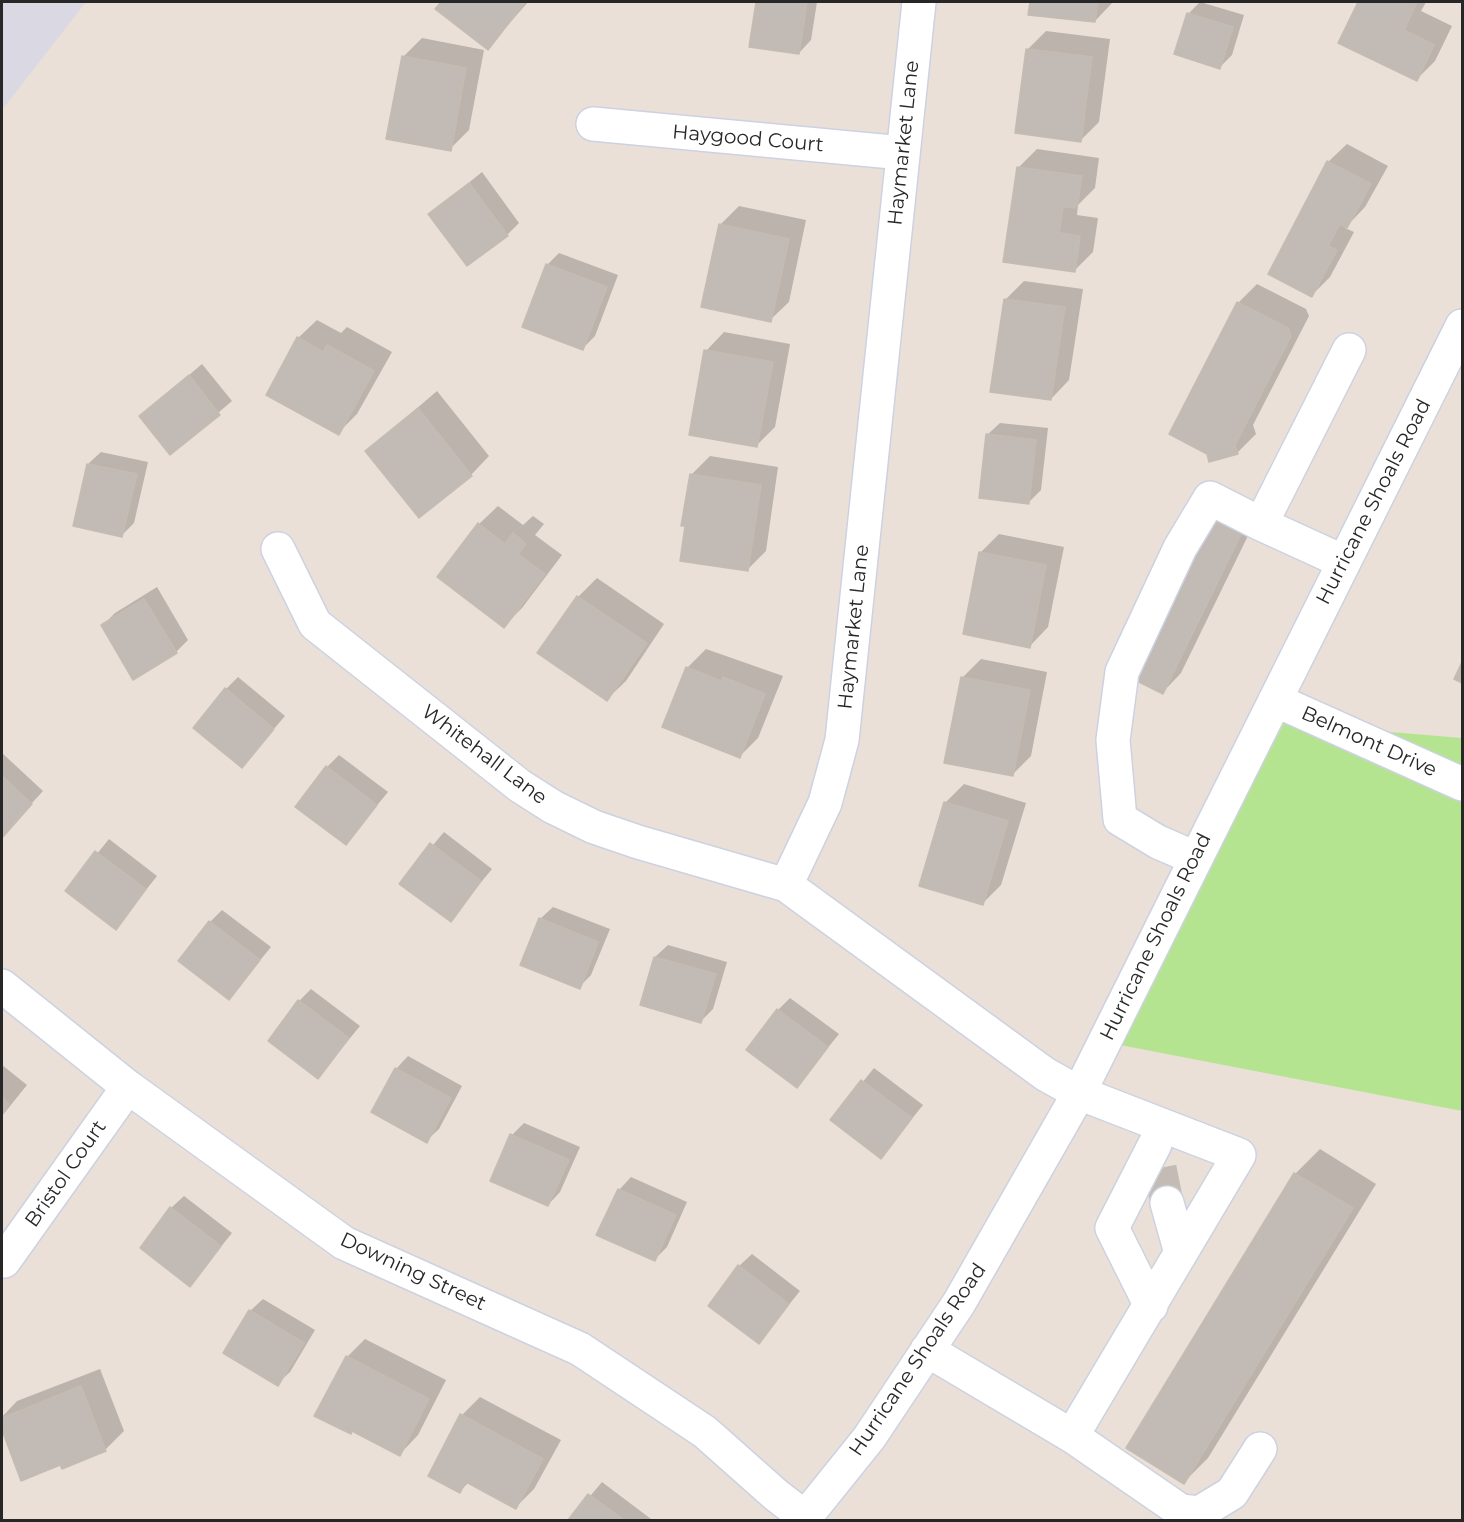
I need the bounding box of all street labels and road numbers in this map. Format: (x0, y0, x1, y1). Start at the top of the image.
street label: Haymarket Lane (883, 59, 925, 227)
street label: Haygood Court (671, 120, 825, 158)
street label: Hurricane Shoals Road (1312, 395, 1436, 609)
street label: Haymarket Lane (833, 543, 875, 711)
street label: Whitehall Lane (417, 700, 551, 810)
street label: Belmont Drive (1298, 701, 1440, 783)
street label: Hurricane Shoals Road (1095, 830, 1217, 1044)
street label: Bristol Court (20, 1116, 112, 1232)
street label: Downing Street (336, 1228, 490, 1316)
street label: Hurricane Shoals Road (844, 1259, 992, 1461)

